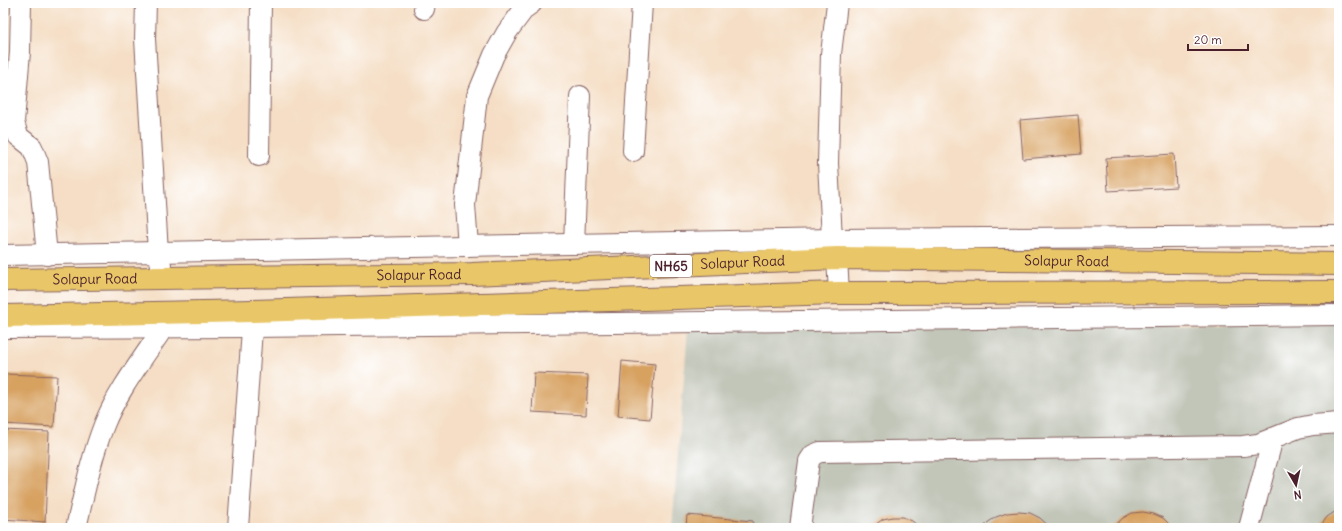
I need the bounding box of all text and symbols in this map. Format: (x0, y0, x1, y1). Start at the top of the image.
scale bar (1188, 26, 1248, 52)
text: 20 m (1194, 32, 1222, 47)
street label: Solapur Road (700, 251, 786, 273)
street label: Solapur Road (1024, 251, 1109, 270)
road number: NH65 (650, 255, 692, 277)
street label: Solapur Road (376, 265, 462, 284)
street label: Solapur Road (52, 269, 138, 288)
north arrow (1276, 465, 1316, 505)
text: N (1293, 487, 1302, 502)

